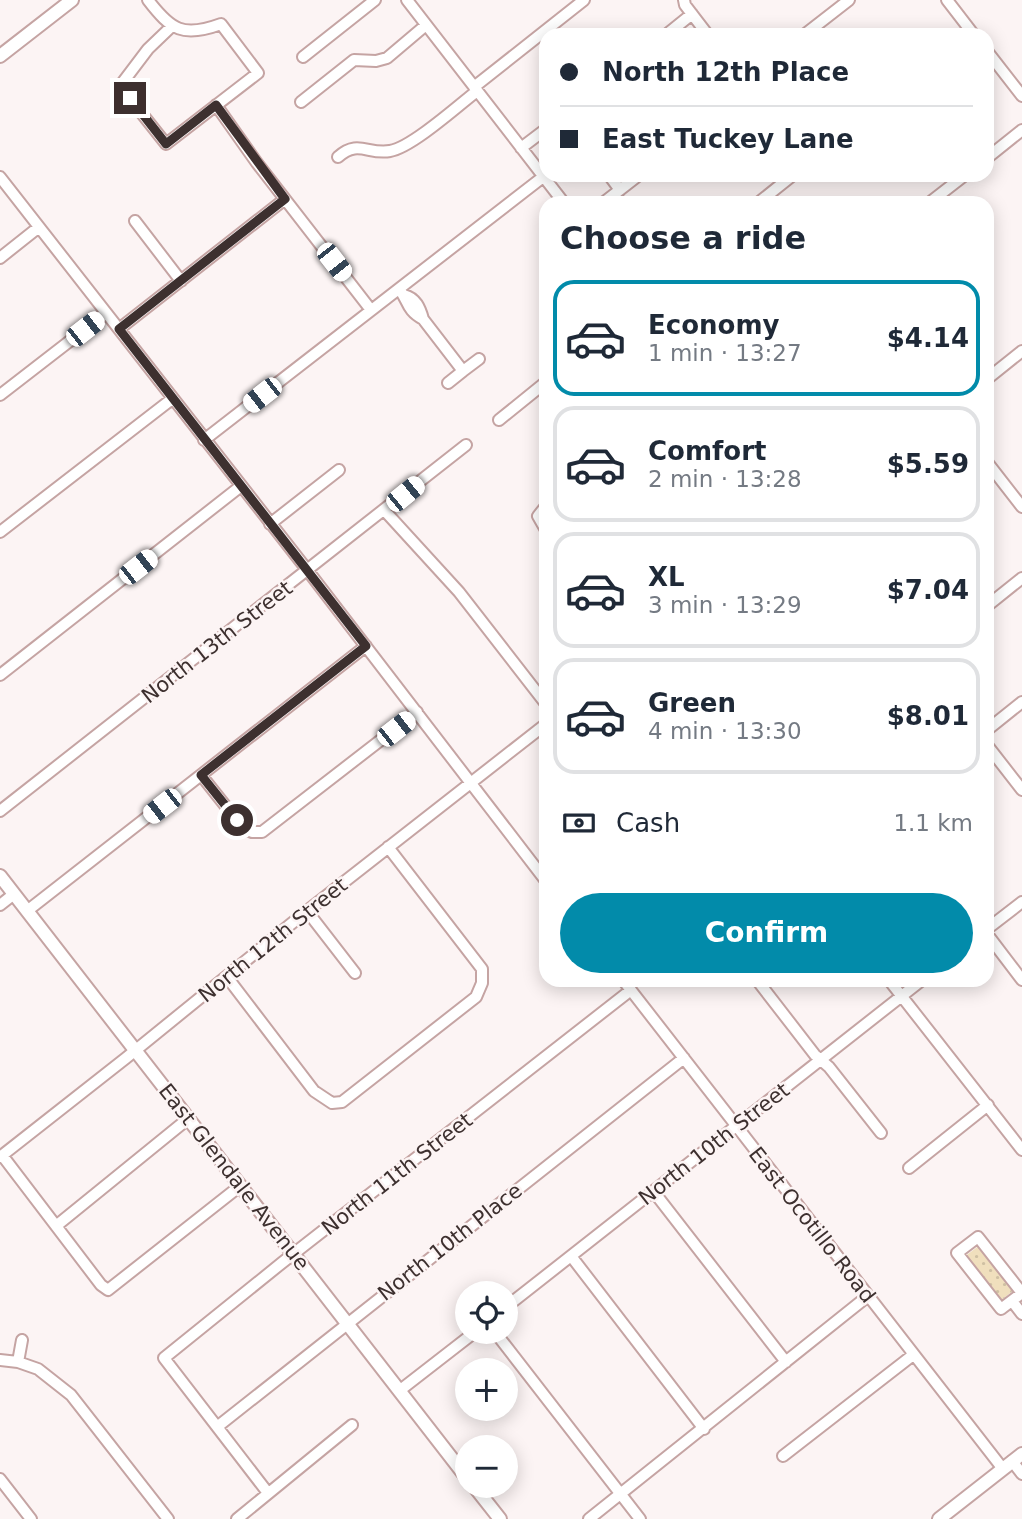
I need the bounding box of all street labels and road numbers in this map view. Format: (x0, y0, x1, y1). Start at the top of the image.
street label: North 13th Street (137, 576, 297, 708)
street label: North 12th Street (194, 873, 352, 1007)
street label: North 10th Street (634, 1078, 794, 1210)
street label: East Glendale Avenue (154, 1079, 314, 1275)
street label: North 11th Street (317, 1108, 477, 1240)
street label: East Ocotillo Road (744, 1142, 880, 1308)
street label: North 10th Place (373, 1178, 527, 1306)

